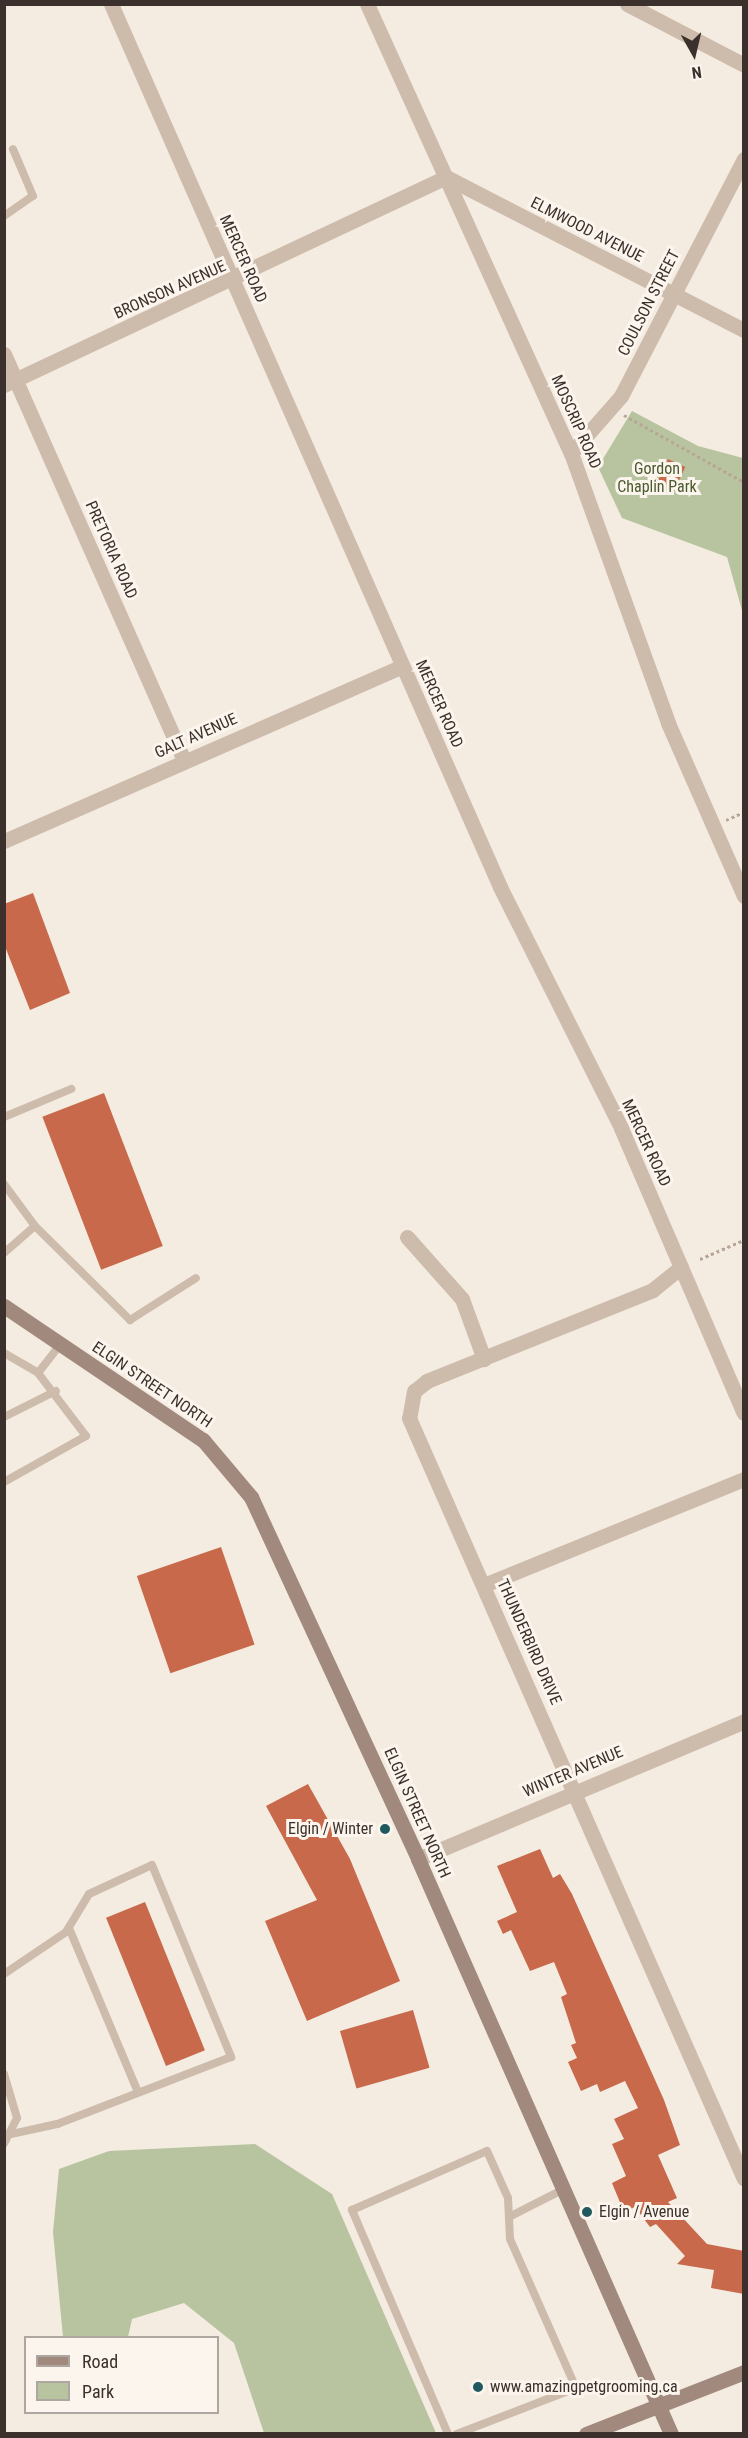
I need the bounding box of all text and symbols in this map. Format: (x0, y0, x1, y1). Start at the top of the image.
north arrow (664, 24, 724, 84)
text: N (690, 62, 703, 82)
street label: ELMWOOD AVENUE (527, 193, 647, 267)
street label: MERCER ROAD (215, 212, 271, 306)
street label: COULSON STREET (614, 247, 684, 359)
street label: BRONSON AVENUE (111, 257, 229, 323)
street label: MOSCRIP ROAD (547, 372, 605, 472)
park label: Gordon Chaplin Park (617, 459, 697, 497)
street label: PRETORIA ROAD (81, 498, 141, 602)
street label: MERCER ROAD (411, 657, 467, 751)
street label: GALT AVENUE (152, 709, 240, 763)
street label: MERCER ROAD (617, 1096, 675, 1190)
street label: ELGIN STREET NORTH (88, 1338, 216, 1432)
street label: THUNDERBIRD DRIVE (493, 1576, 565, 1708)
street label: WINTER AVENUE (520, 1742, 626, 1802)
street label: ELGIN STREET NORTH (380, 1745, 454, 1881)
place label: Elgin / Winter (288, 1819, 373, 1839)
marker: Elgin / Winter (378, 1822, 392, 1836)
place label: Elgin / Avenue (599, 2202, 689, 2222)
marker: Elgin / Avenue (580, 2205, 594, 2219)
legend (24, 2336, 219, 2414)
text: Road (82, 2351, 118, 2372)
place label: www.amazingpetgrooming.ca (490, 2377, 678, 2397)
marker: www.amazingpetgrooming.ca (471, 2380, 485, 2394)
text: Park (82, 2381, 114, 2402)

